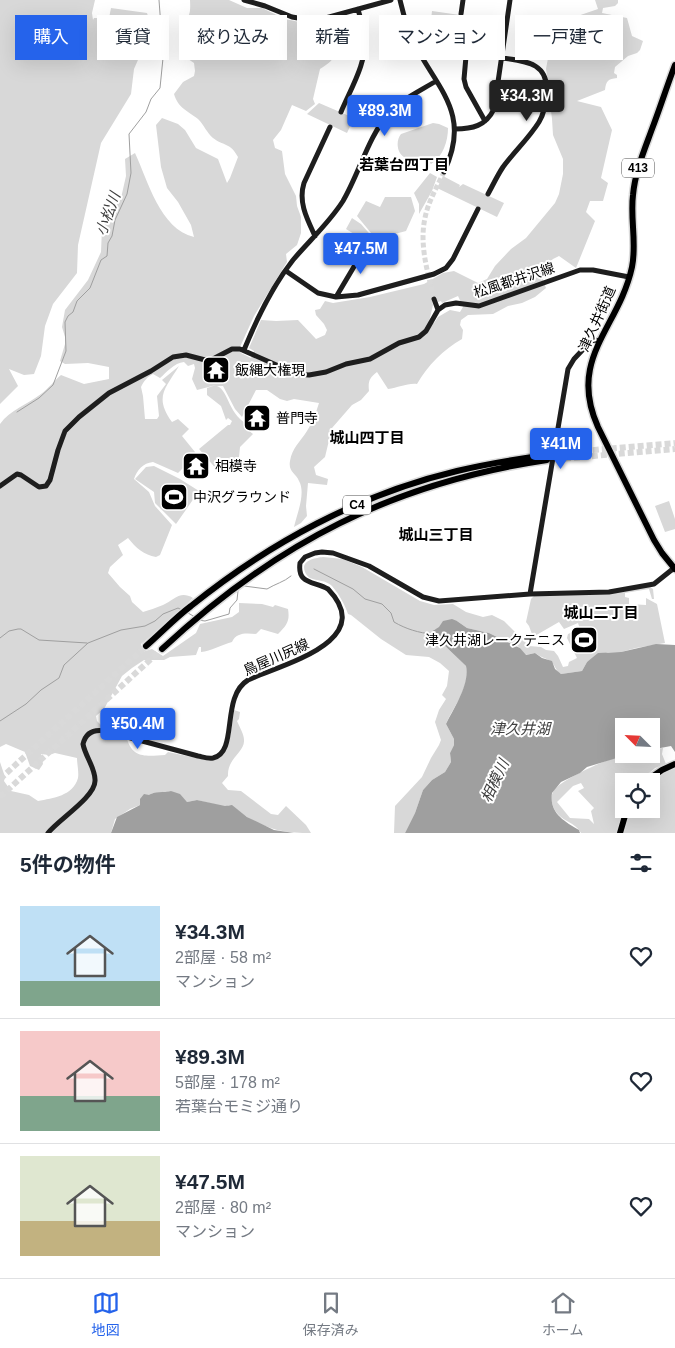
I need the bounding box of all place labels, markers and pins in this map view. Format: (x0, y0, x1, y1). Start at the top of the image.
pin: ¥34.3M (486, 80, 568, 122)
pin: ¥89.3M (344, 94, 426, 137)
pin: ¥47.5M (320, 232, 402, 275)
temple icon: 飯縄大権現 (201, 355, 231, 385)
place label: 飯縄大権現 (235, 362, 305, 378)
temple icon: 普門寺 (242, 403, 272, 433)
place label: 普門寺 (276, 410, 318, 426)
pin: ¥41M (531, 428, 591, 470)
temple icon: 相模寺 (181, 451, 211, 481)
place label: 相模寺 (215, 458, 257, 474)
sports icon: 中沢グラウンド (159, 482, 189, 512)
place label: 中沢グラウンド (193, 489, 291, 505)
sports icon: 津久井湖レークテニス (569, 625, 599, 655)
place label: 津久井湖レークテニス (425, 632, 565, 648)
pin: ¥50.4M (97, 708, 179, 750)

